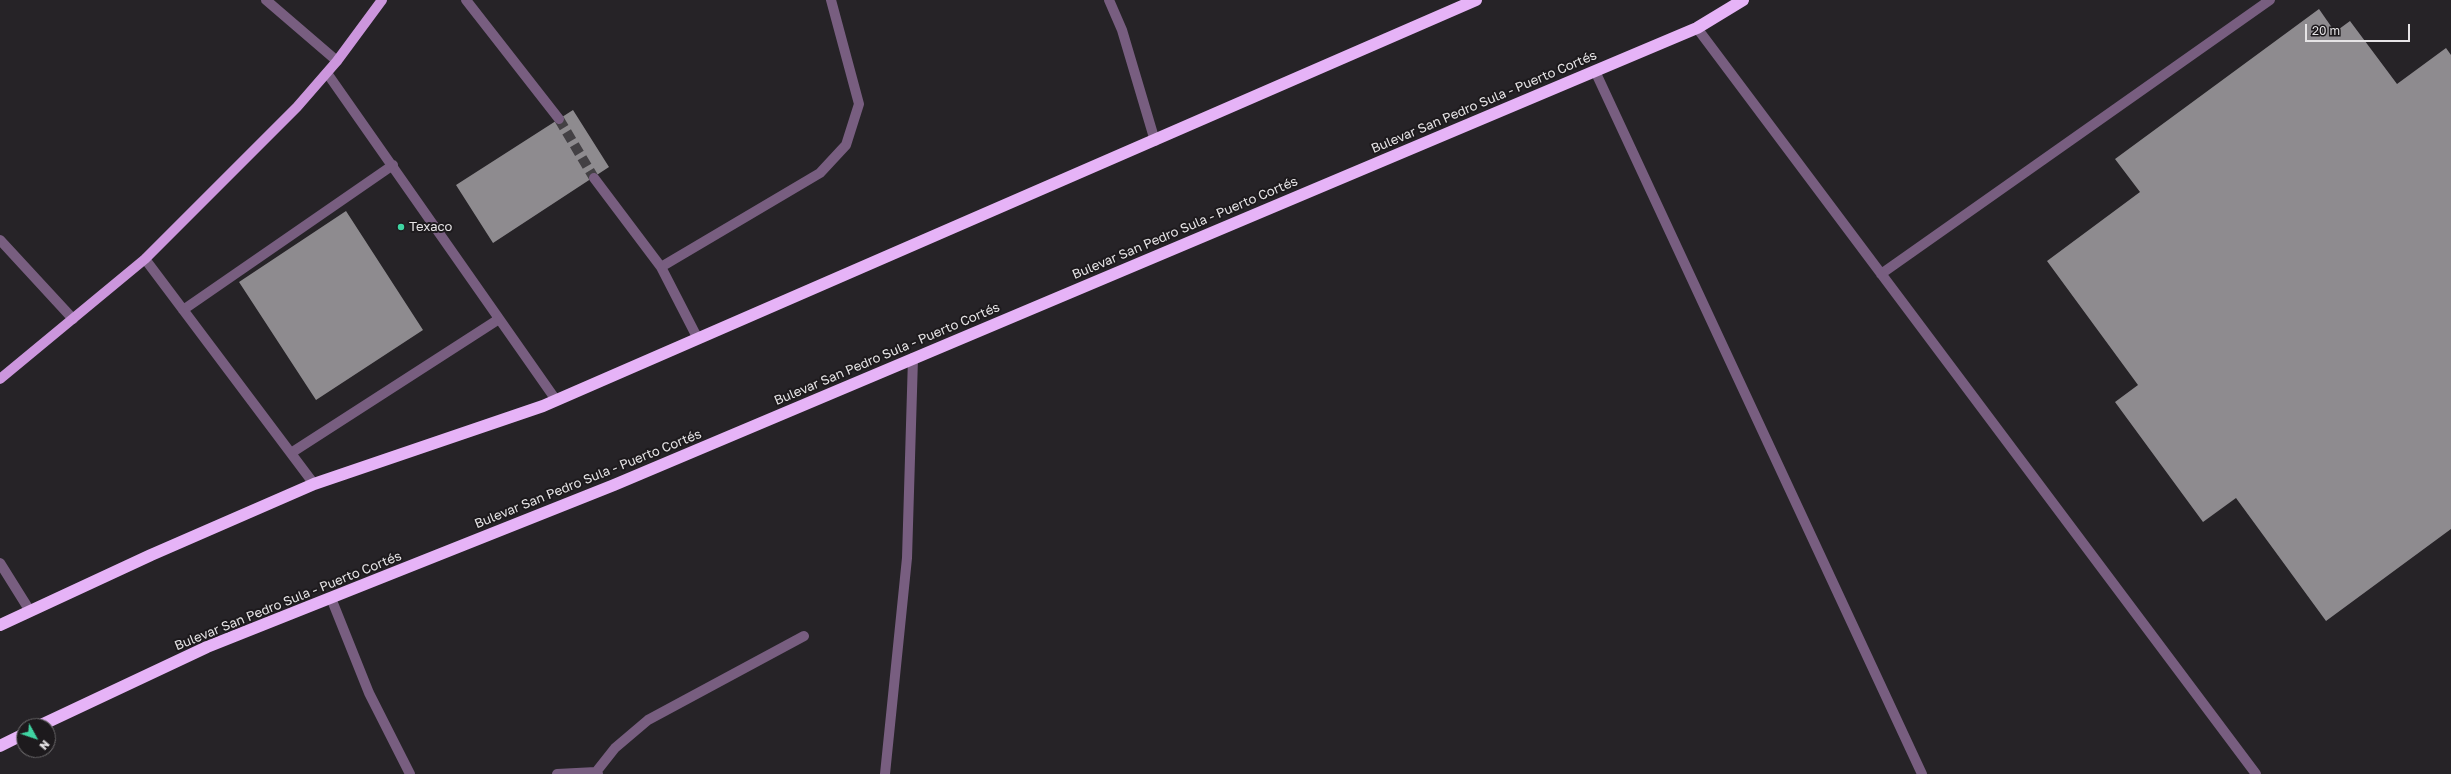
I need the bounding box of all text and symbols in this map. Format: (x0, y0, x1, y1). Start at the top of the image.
scale bar (2307, 16, 2412, 42)
text: 20 m (2312, 23, 2340, 38)
street label: Bulevar San Pedro Sula - Puerto Cortés (1369, 47, 1599, 157)
street label: Bulevar San Pedro Sula - Puerto Cortés (1070, 173, 1300, 283)
place label: Texaco (409, 219, 452, 235)
marker: Texaco (396, 222, 406, 232)
street label: Bulevar San Pedro Sula - Puerto Cortés (772, 299, 1002, 409)
street label: Bulevar San Pedro Sula - Puerto Cortés (472, 426, 704, 532)
street label: Bulevar San Pedro Sula - Puerto Cortés (172, 548, 404, 654)
north arrow (16, 718, 56, 758)
text: N (37, 738, 52, 753)

